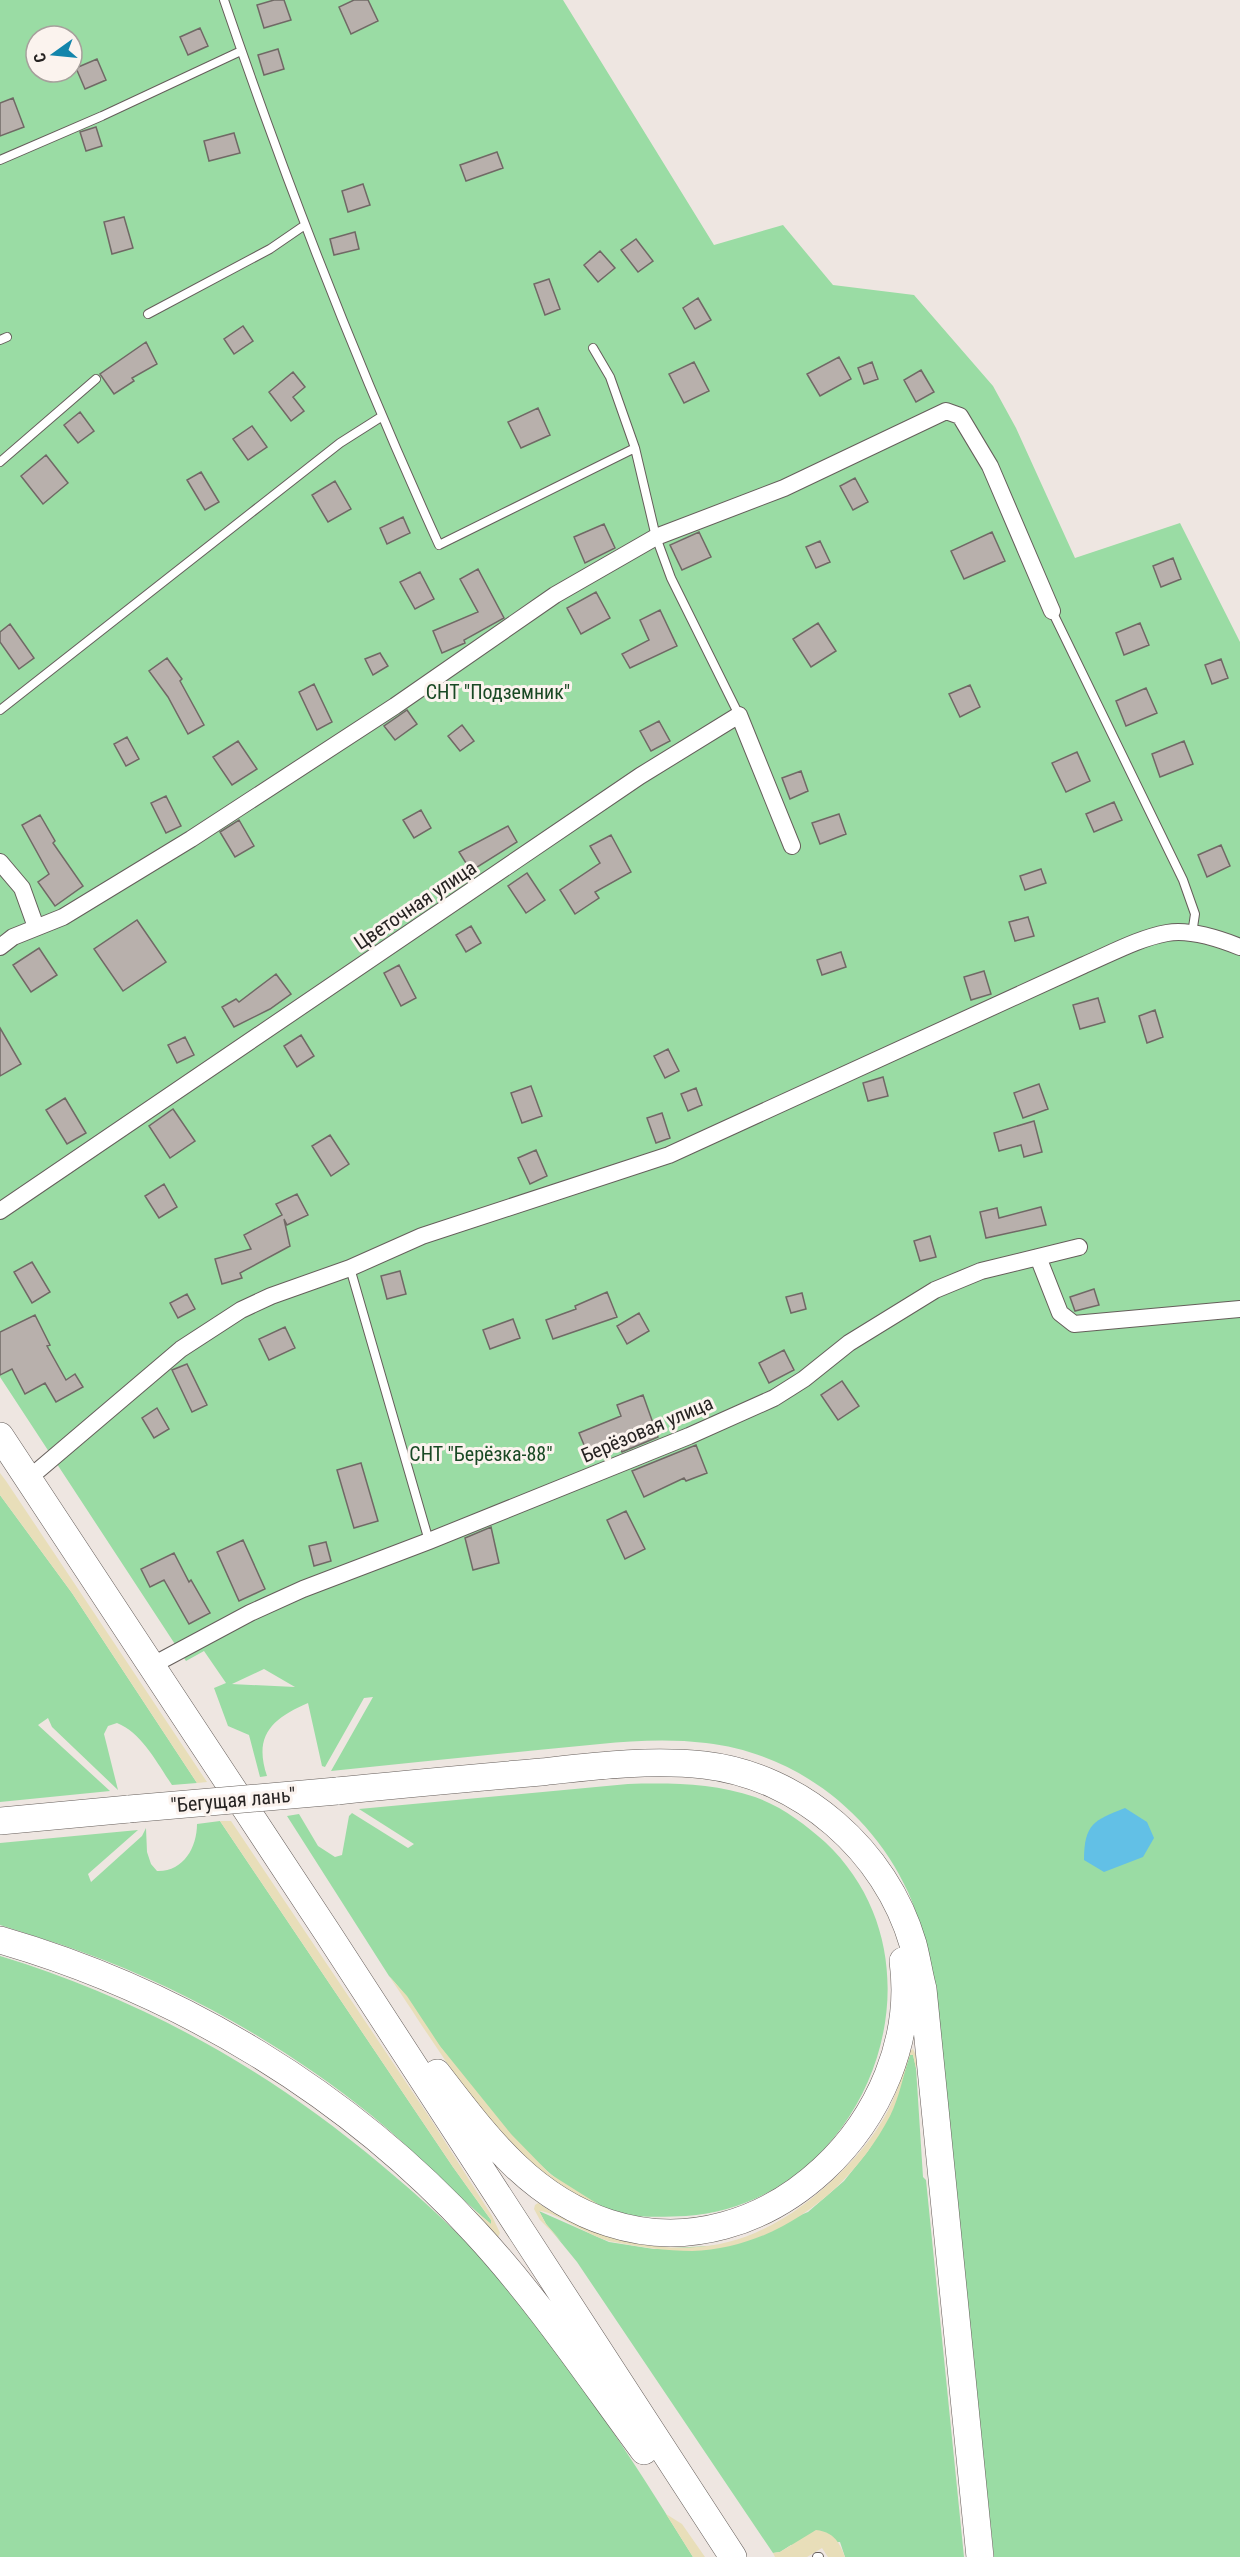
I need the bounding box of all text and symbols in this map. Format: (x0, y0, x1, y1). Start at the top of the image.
north arrow (24, 24, 84, 84)
text: С (30, 51, 50, 65)
park label: СНТ "Подземник" (426, 680, 570, 704)
street label: Цветочная улица (349, 855, 481, 955)
street label: Берёзовая улица (577, 1390, 717, 1468)
park label: СНТ "Берёзка-88" (409, 1442, 553, 1466)
street label: "Бегущая лань" (169, 1783, 297, 1817)

